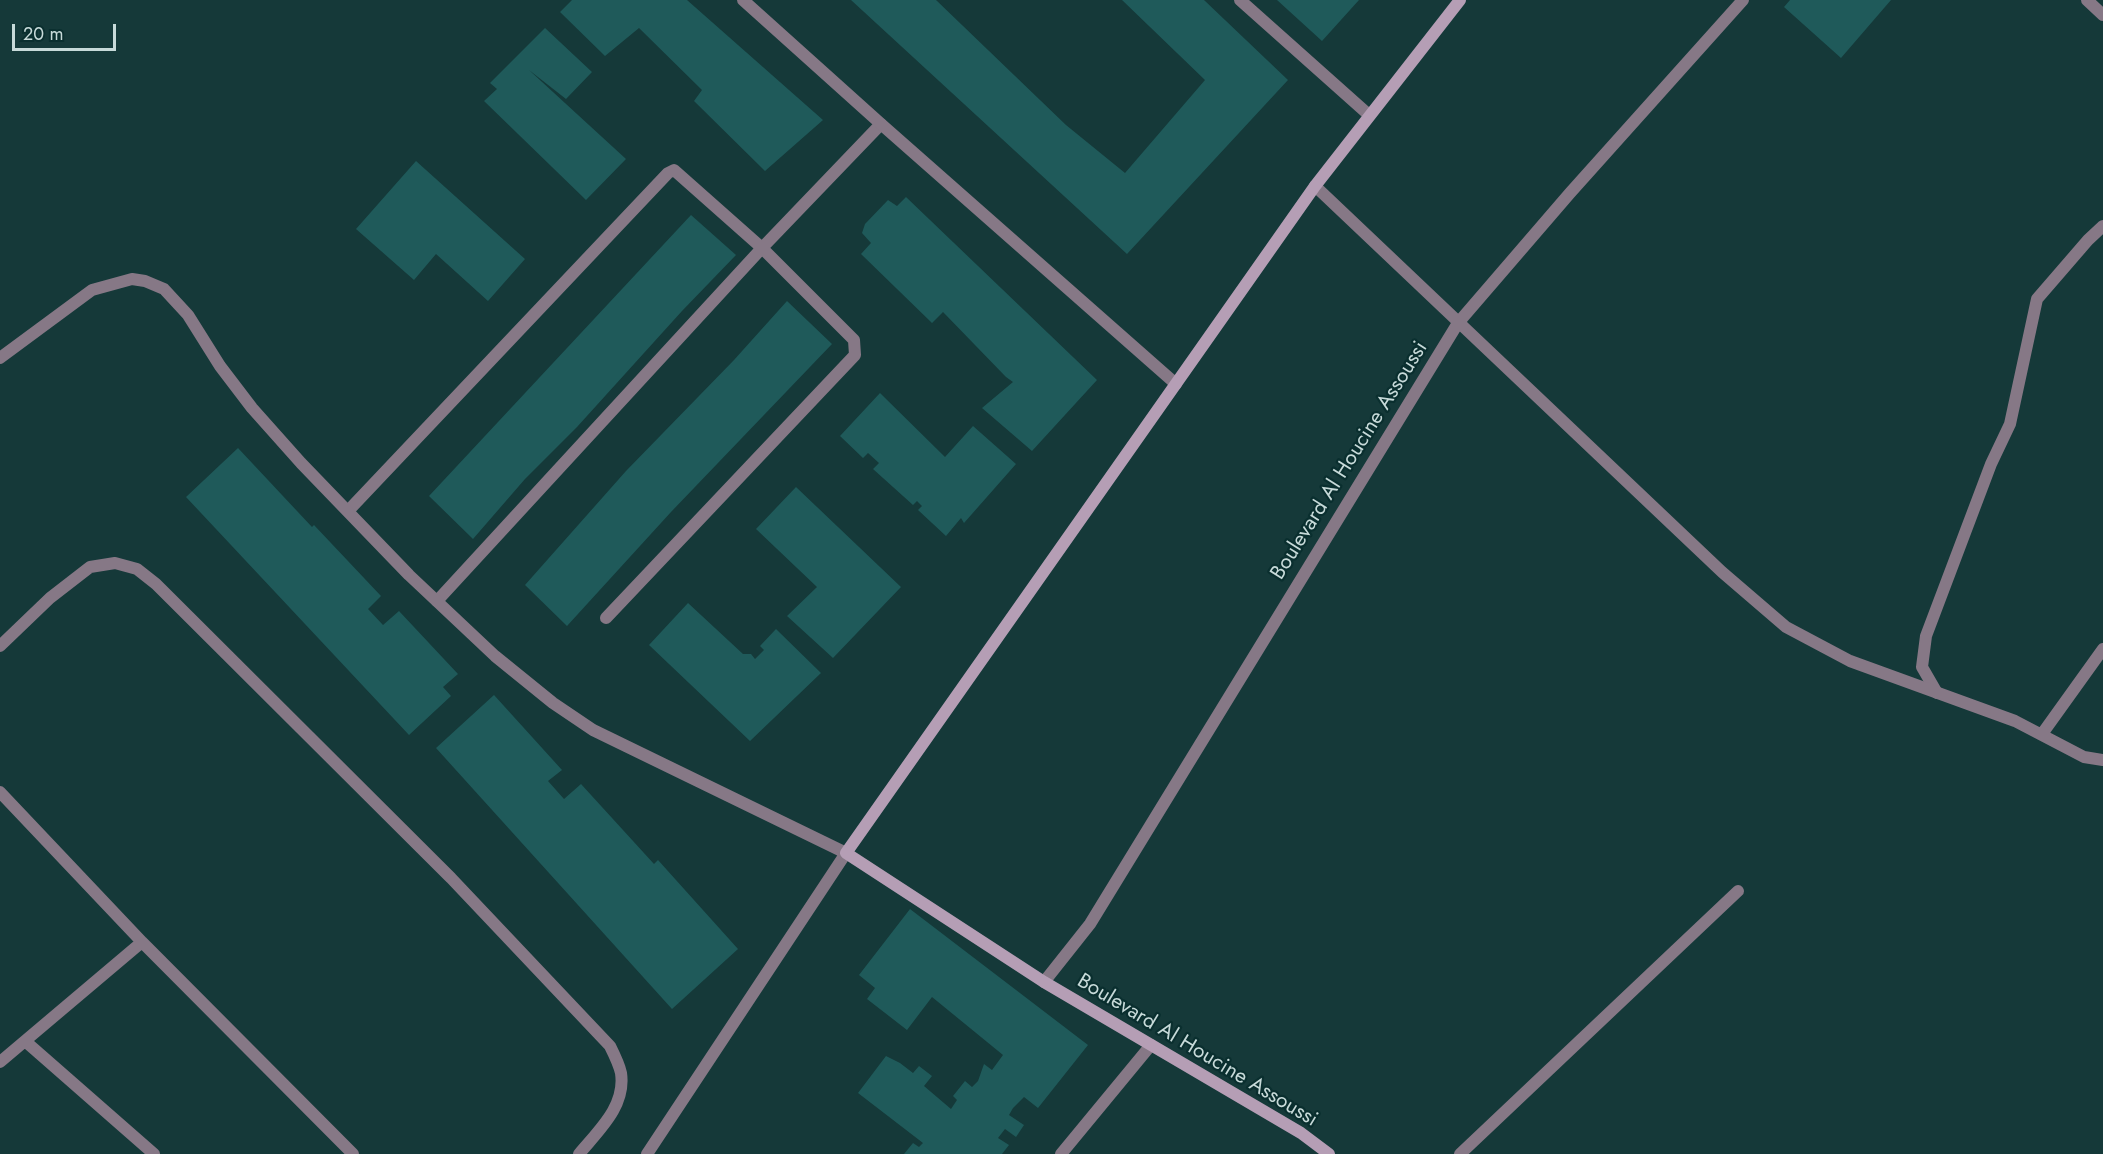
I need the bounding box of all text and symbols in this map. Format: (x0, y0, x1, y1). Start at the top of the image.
scale bar (15, 12, 118, 50)
text: 20 m (23, 21, 63, 47)
street label: Boulevard Al Houcine Assoussi (1266, 337, 1434, 585)
street label: Boulevard Al Houcine Assoussi (1072, 969, 1322, 1133)

